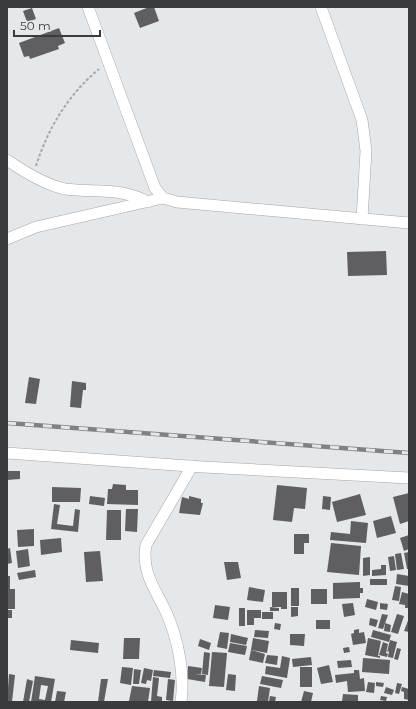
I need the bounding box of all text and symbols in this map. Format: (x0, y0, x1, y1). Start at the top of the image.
scale bar (14, 12, 100, 38)
text: 50 m (20, 18, 51, 33)

